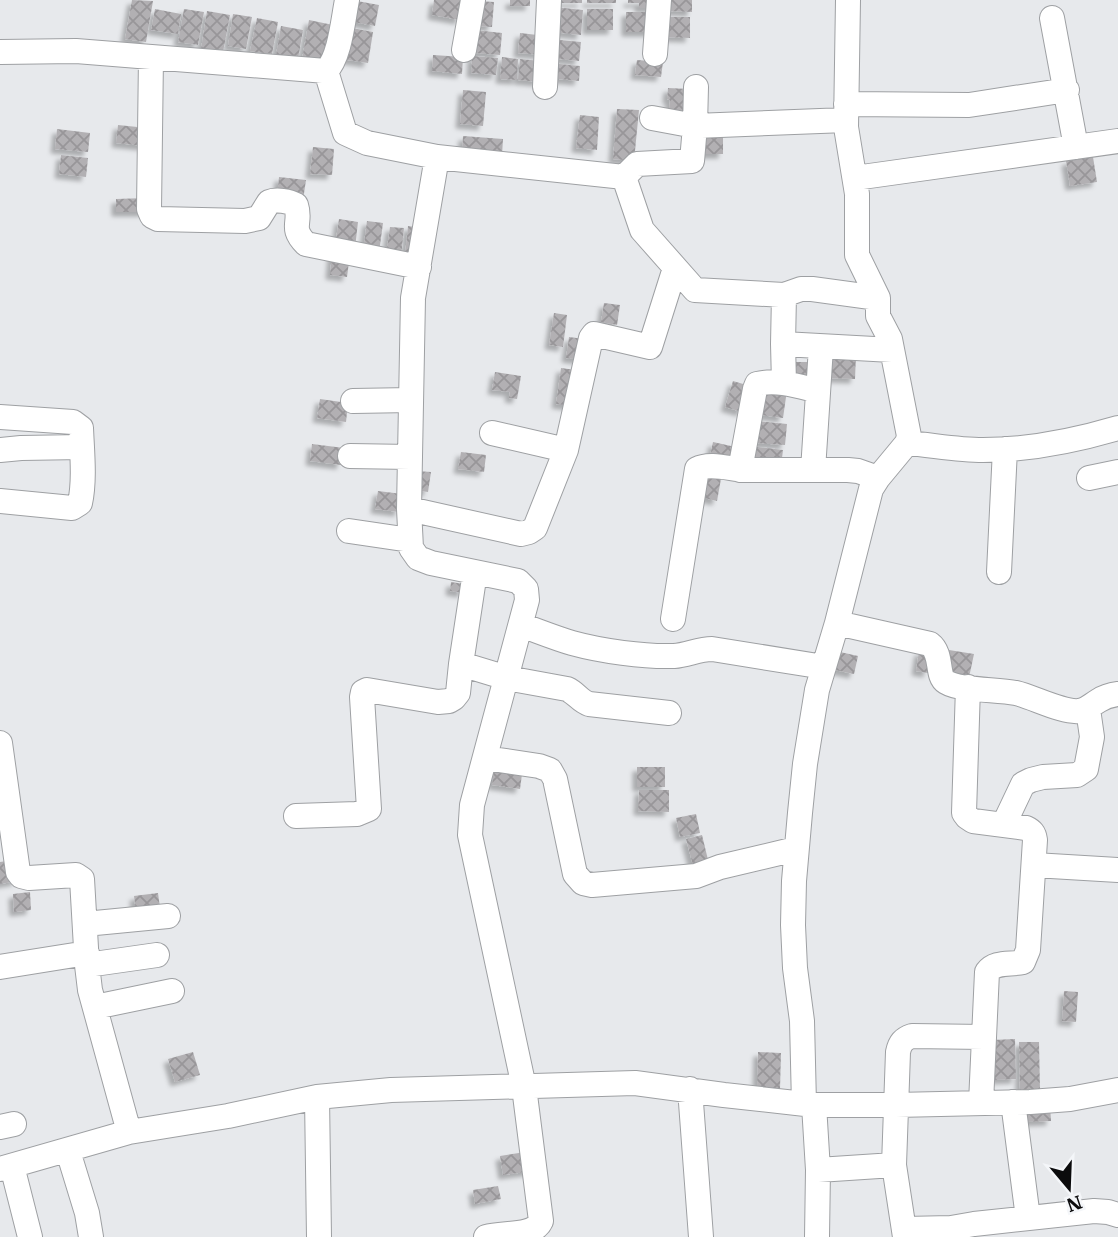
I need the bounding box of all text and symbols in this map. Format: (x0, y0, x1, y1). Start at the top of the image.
north arrow (1034, 1153, 1104, 1223)
text: N (1064, 1190, 1086, 1218)

